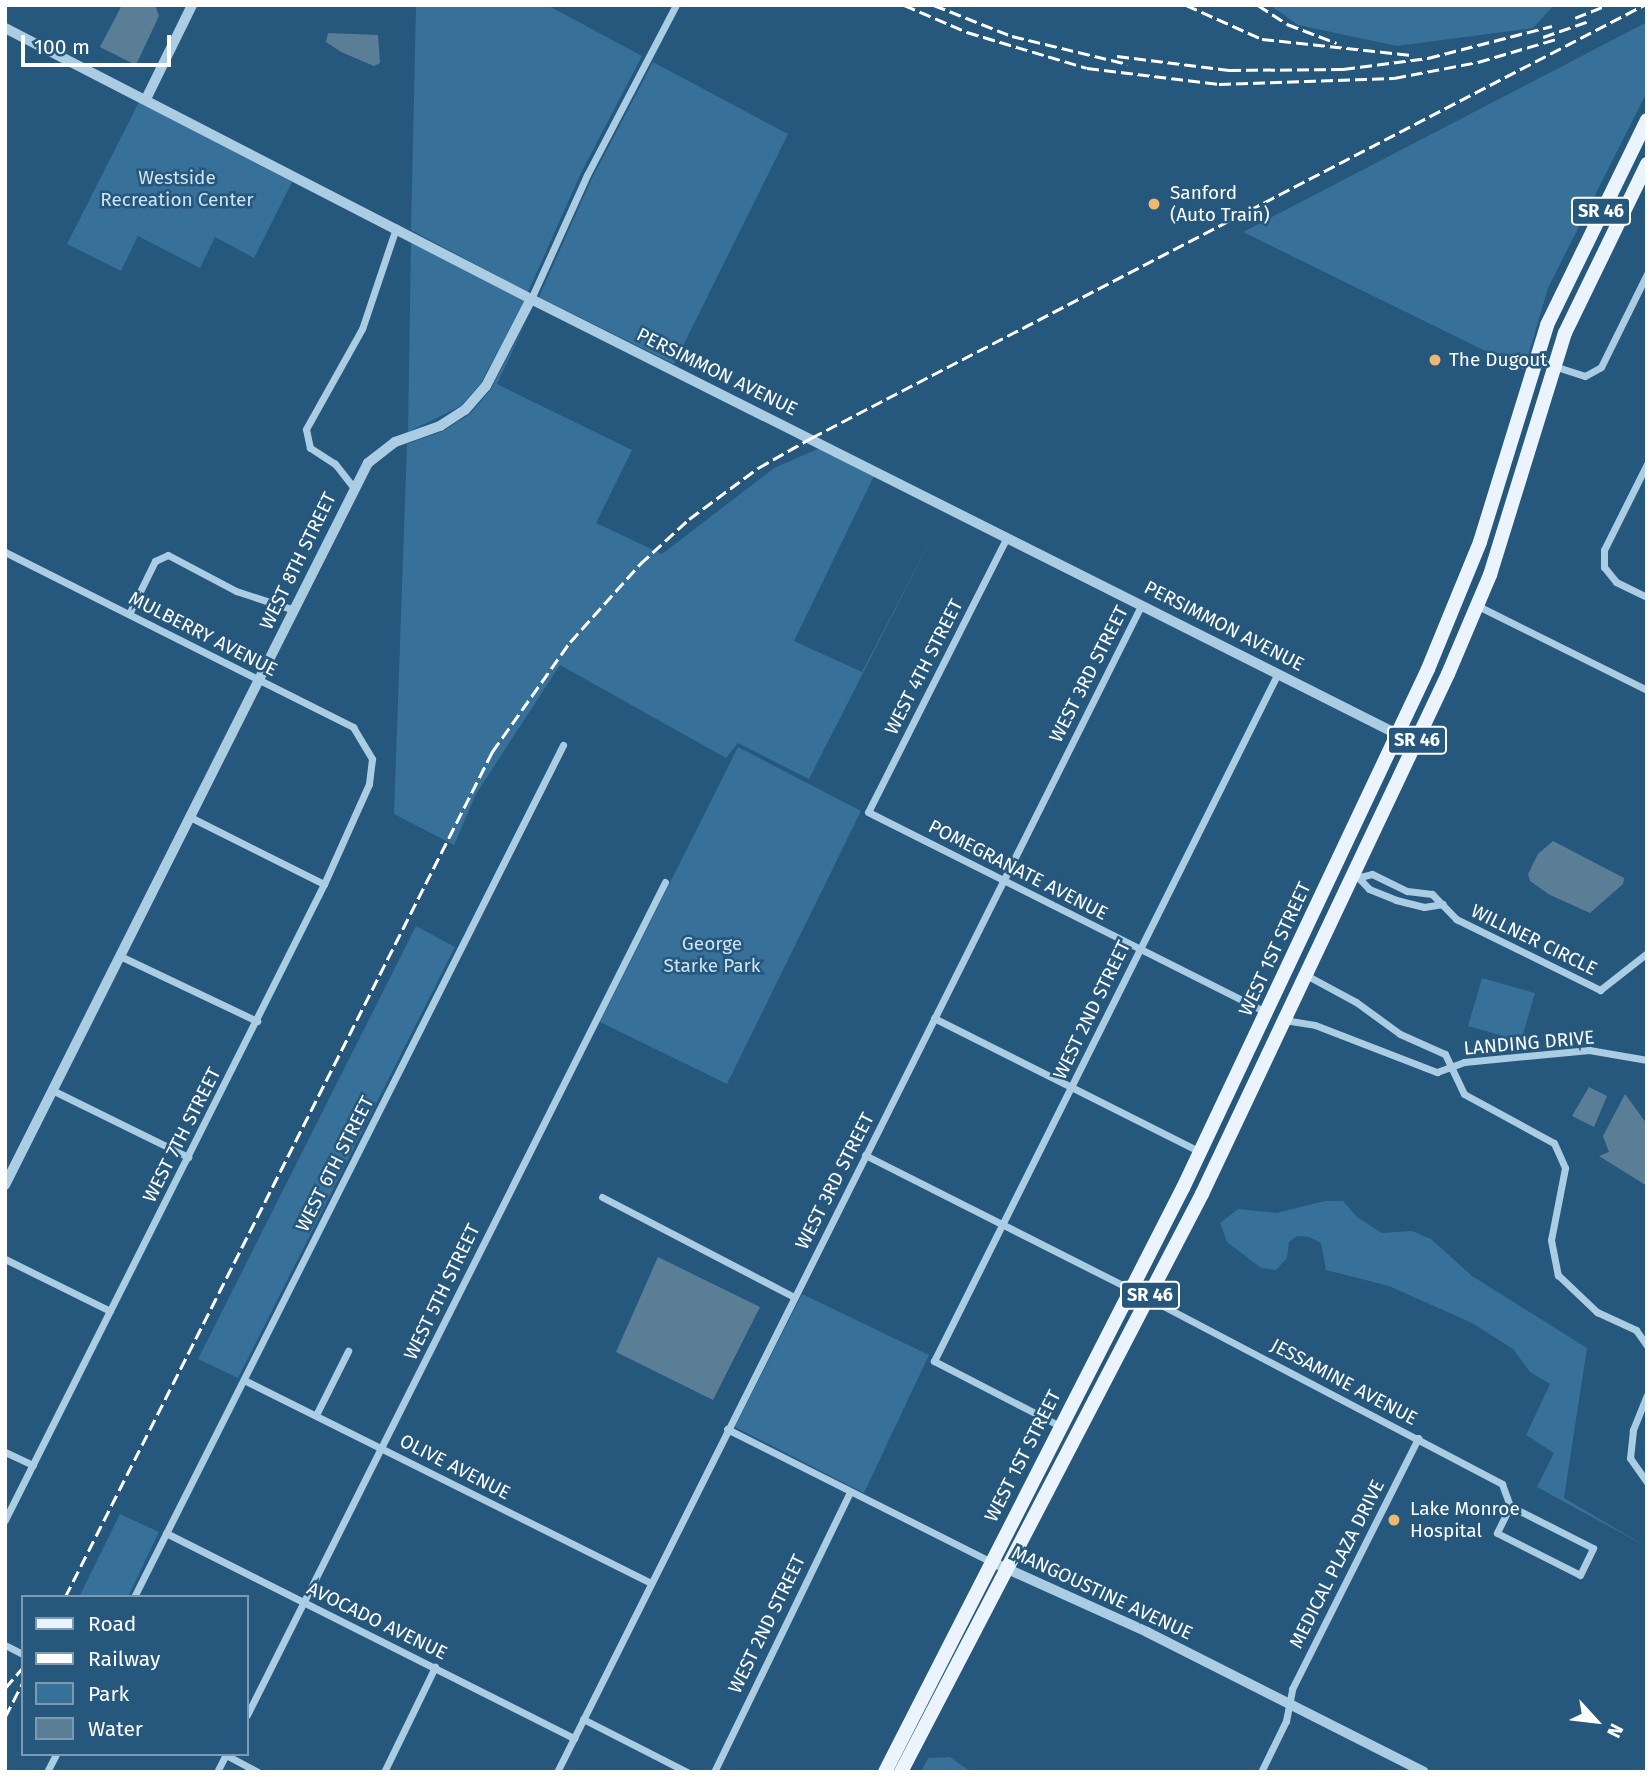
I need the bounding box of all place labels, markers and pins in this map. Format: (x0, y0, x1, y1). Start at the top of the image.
place label: Sanford (Auto Train) (1170, 182, 1270, 226)
marker: Sanford (Auto Train) (1144, 194, 1164, 214)
place label: The Dugout (1449, 349, 1547, 371)
marker: The Dugout (1427, 352, 1443, 368)
place label: Lake Monroe Hospital (1410, 1498, 1520, 1542)
marker: Lake Monroe Hospital (1384, 1510, 1404, 1530)

